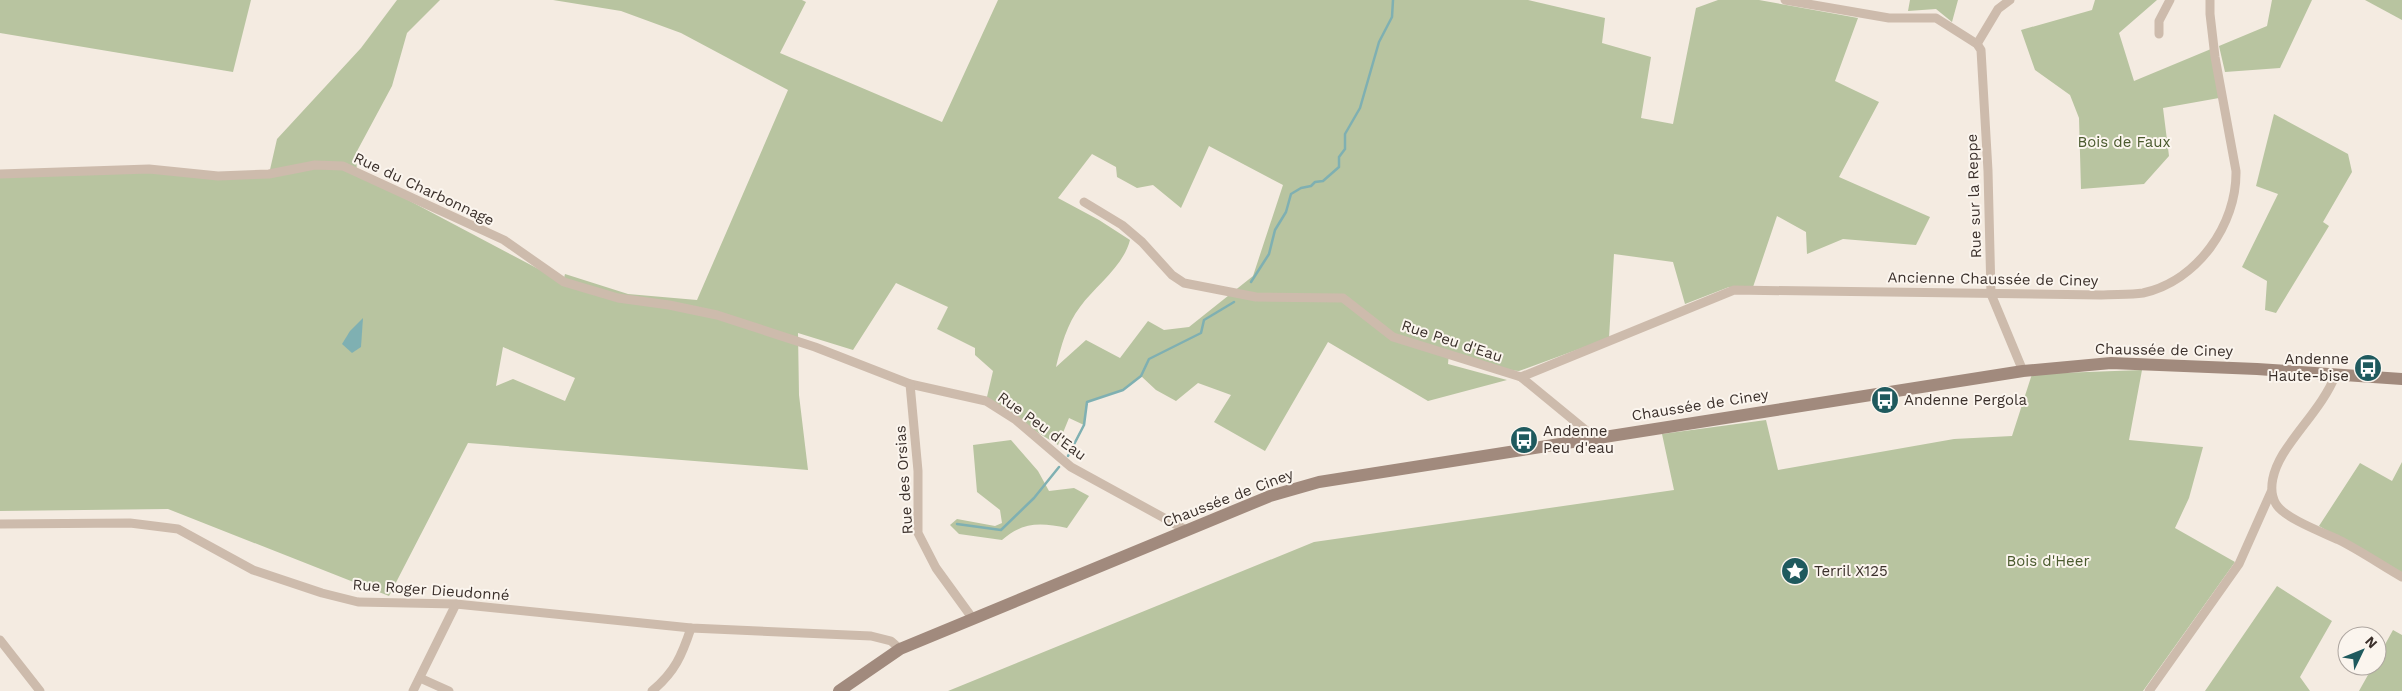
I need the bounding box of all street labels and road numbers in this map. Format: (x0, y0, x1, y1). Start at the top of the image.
street label: Rue sur la Reppe (1963, 133, 1985, 259)
street label: Rue du Charbonnage (351, 149, 497, 229)
street label: Ancienne Chaussée de Ciney (1887, 268, 2099, 290)
street label: Rue Peu d'Eau (1399, 316, 1505, 366)
street label: Chaussée de Ciney (2095, 340, 2234, 360)
street label: Chaussée de Ciney (1630, 385, 1770, 425)
street label: Rue Peu d'Eau (994, 388, 1090, 464)
street label: Rue des Orsias (891, 425, 917, 535)
street label: Chaussée de Ciney (1160, 465, 1296, 531)
street label: Rue Roger Dieudonné (352, 576, 510, 604)

